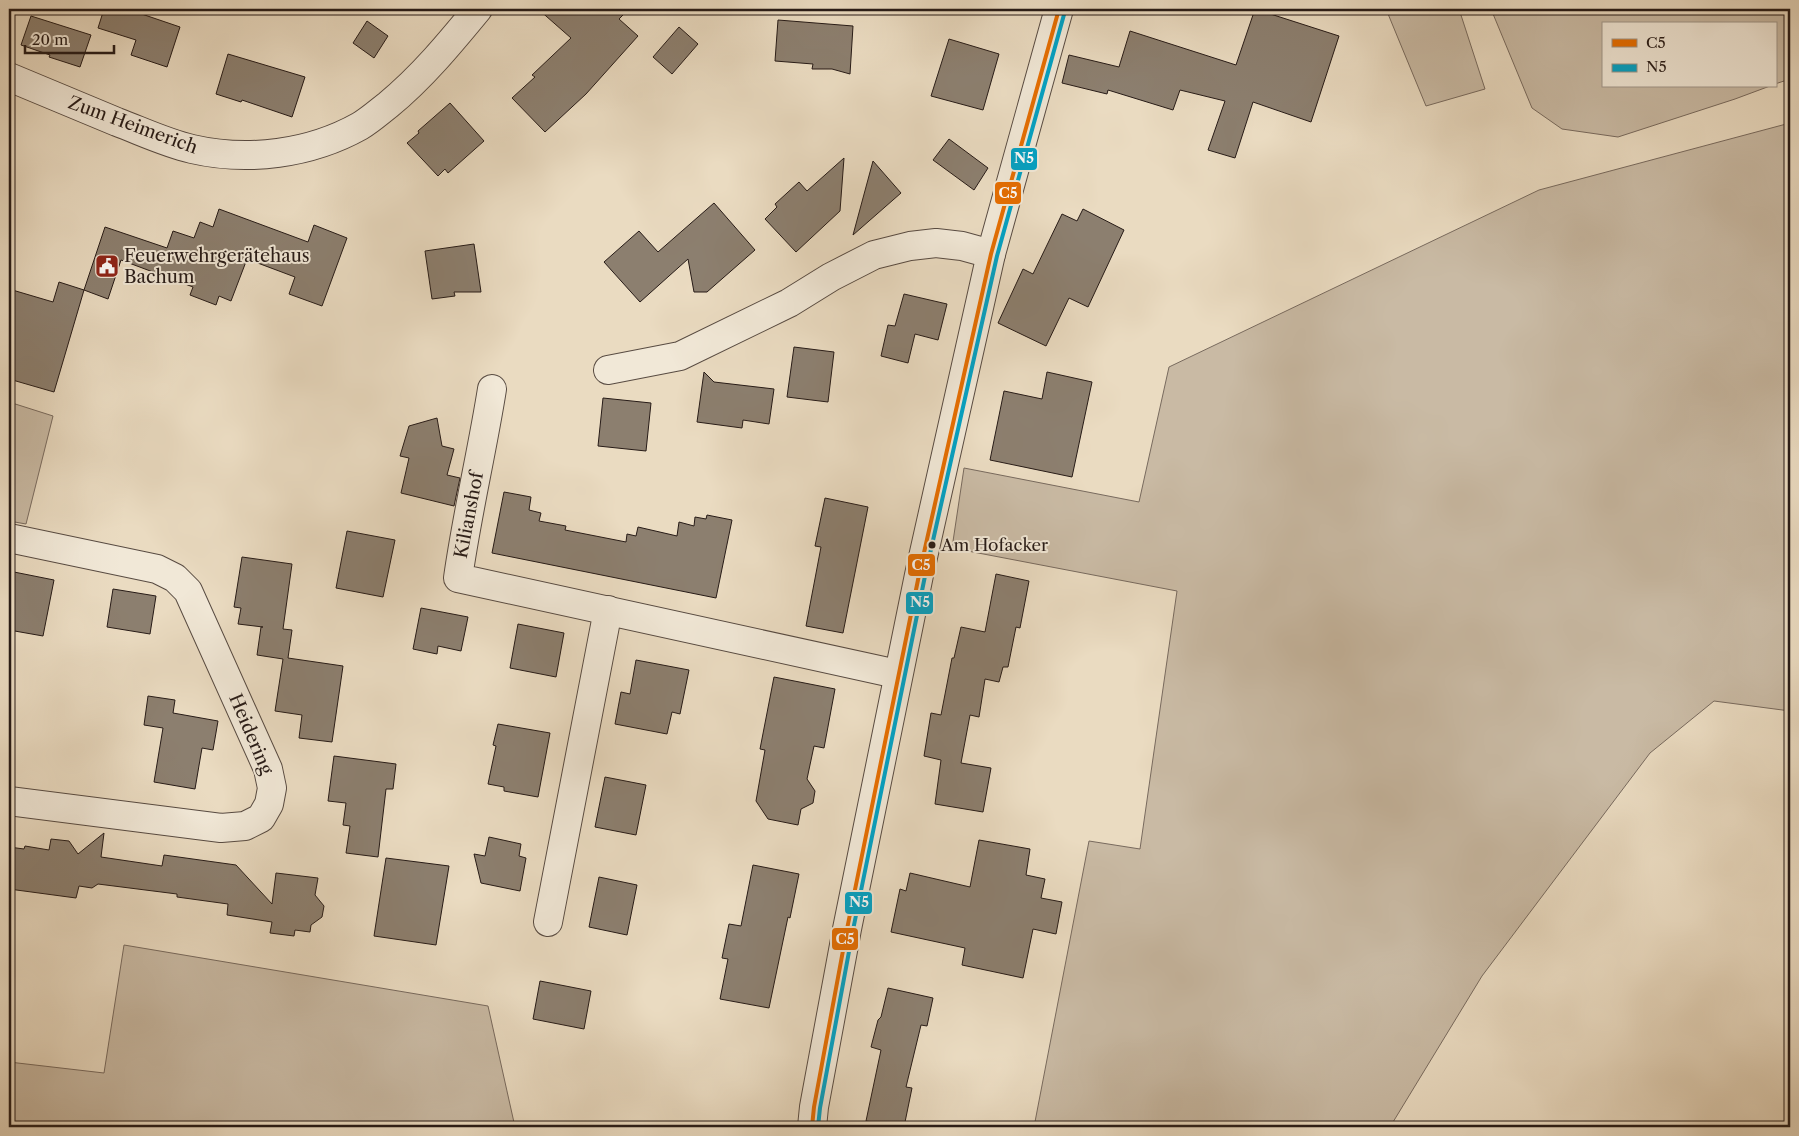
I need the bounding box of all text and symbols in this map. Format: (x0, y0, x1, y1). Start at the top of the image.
scale bar (25, 22, 114, 54)
legend (1602, 22, 1776, 88)
text: 20 m (32, 30, 68, 49)
text: C5 (1646, 33, 1666, 52)
text: N5 (1646, 57, 1667, 76)
street label: Zum Heimerich (65, 91, 201, 159)
line badge: N5 (1010, 147, 1038, 171)
text: N5 (1014, 149, 1034, 167)
line badge: C5 (994, 181, 1022, 205)
text: C5 (999, 184, 1018, 202)
place label: Feuerwehrgerätehaus Bachum (124, 245, 310, 288)
public building icon: Feuerwehrgerätehaus Bachum (94, 253, 120, 279)
street label: Kilianshof (450, 467, 489, 560)
place label: Am Hofacker (940, 535, 1048, 555)
marker: Am Hofacker (927, 540, 937, 550)
line badge: C5 (907, 553, 936, 577)
text: C5 (912, 556, 931, 574)
line badge: N5 (905, 591, 934, 615)
text: N5 (910, 593, 930, 611)
street label: Heidering (224, 690, 278, 778)
line badge: N5 (844, 891, 873, 915)
text: N5 (849, 893, 869, 911)
line badge: C5 (831, 927, 859, 951)
text: C5 (836, 930, 855, 948)

